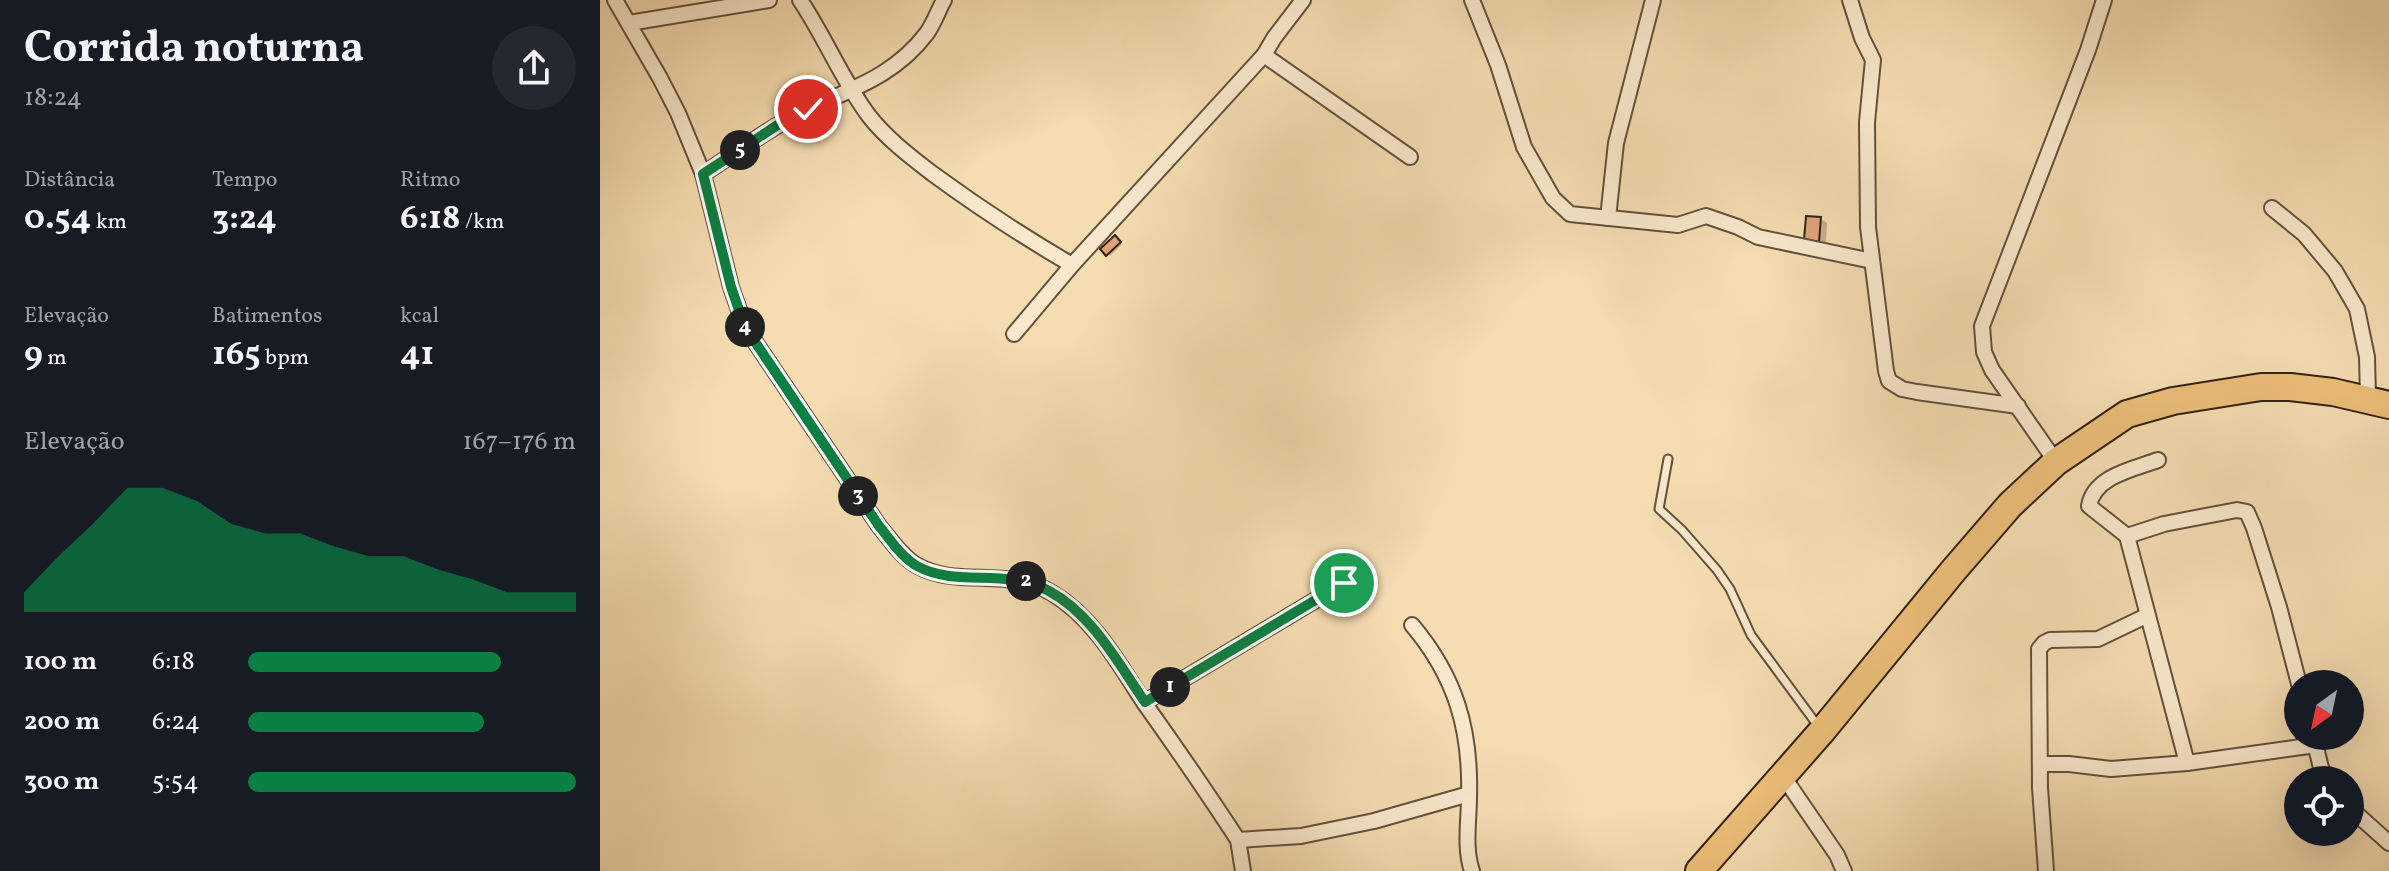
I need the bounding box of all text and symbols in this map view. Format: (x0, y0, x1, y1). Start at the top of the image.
text: Corrida noturna (24, 19, 364, 80)
button: share (492, 26, 576, 110)
pin (774, 75, 842, 143)
text: 18:24 (24, 80, 82, 116)
icon: check (786, 87, 830, 131)
pin: 5 (720, 130, 760, 170)
text: 5 (735, 134, 745, 165)
text: Distância (24, 165, 115, 196)
text: Tempo (212, 165, 278, 196)
text: Ritmo (400, 165, 461, 196)
text: 0.54 (24, 196, 91, 243)
text: 3:24 (212, 196, 277, 243)
text: 6:18 (400, 196, 461, 243)
text: km (91, 207, 127, 238)
text: /km (461, 207, 504, 238)
text: Elevação (24, 301, 109, 332)
text: Batimentos (212, 301, 322, 332)
text: kcal (400, 301, 439, 332)
pin: 4 (725, 307, 765, 347)
text: 4 (738, 311, 752, 342)
text: 9 (24, 332, 43, 379)
text: 165 (212, 332, 261, 379)
text: 41 (400, 332, 434, 379)
text: m (43, 343, 67, 374)
text: bpm (261, 343, 309, 374)
text: Elevação (24, 424, 125, 460)
text: 167–176 m (462, 424, 576, 460)
pin: 3 (838, 476, 878, 516)
text: 3 (852, 480, 864, 511)
pin (1310, 549, 1378, 617)
pin: 2 (1006, 561, 1046, 601)
icon: arrive (1322, 561, 1366, 605)
text: 2 (1020, 565, 1032, 596)
text: 100 m (24, 644, 97, 680)
text: 6:18 (152, 644, 195, 680)
pin: 1 (1150, 667, 1190, 707)
north arrow (2284, 670, 2364, 750)
map controls (2284, 670, 2364, 846)
text: 1 (1166, 671, 1174, 702)
text: 200 m (24, 704, 100, 740)
text: 6:24 (152, 704, 200, 740)
text: 300 m (24, 764, 100, 800)
text: 5:54 (152, 764, 199, 800)
button: locate (2284, 766, 2364, 846)

